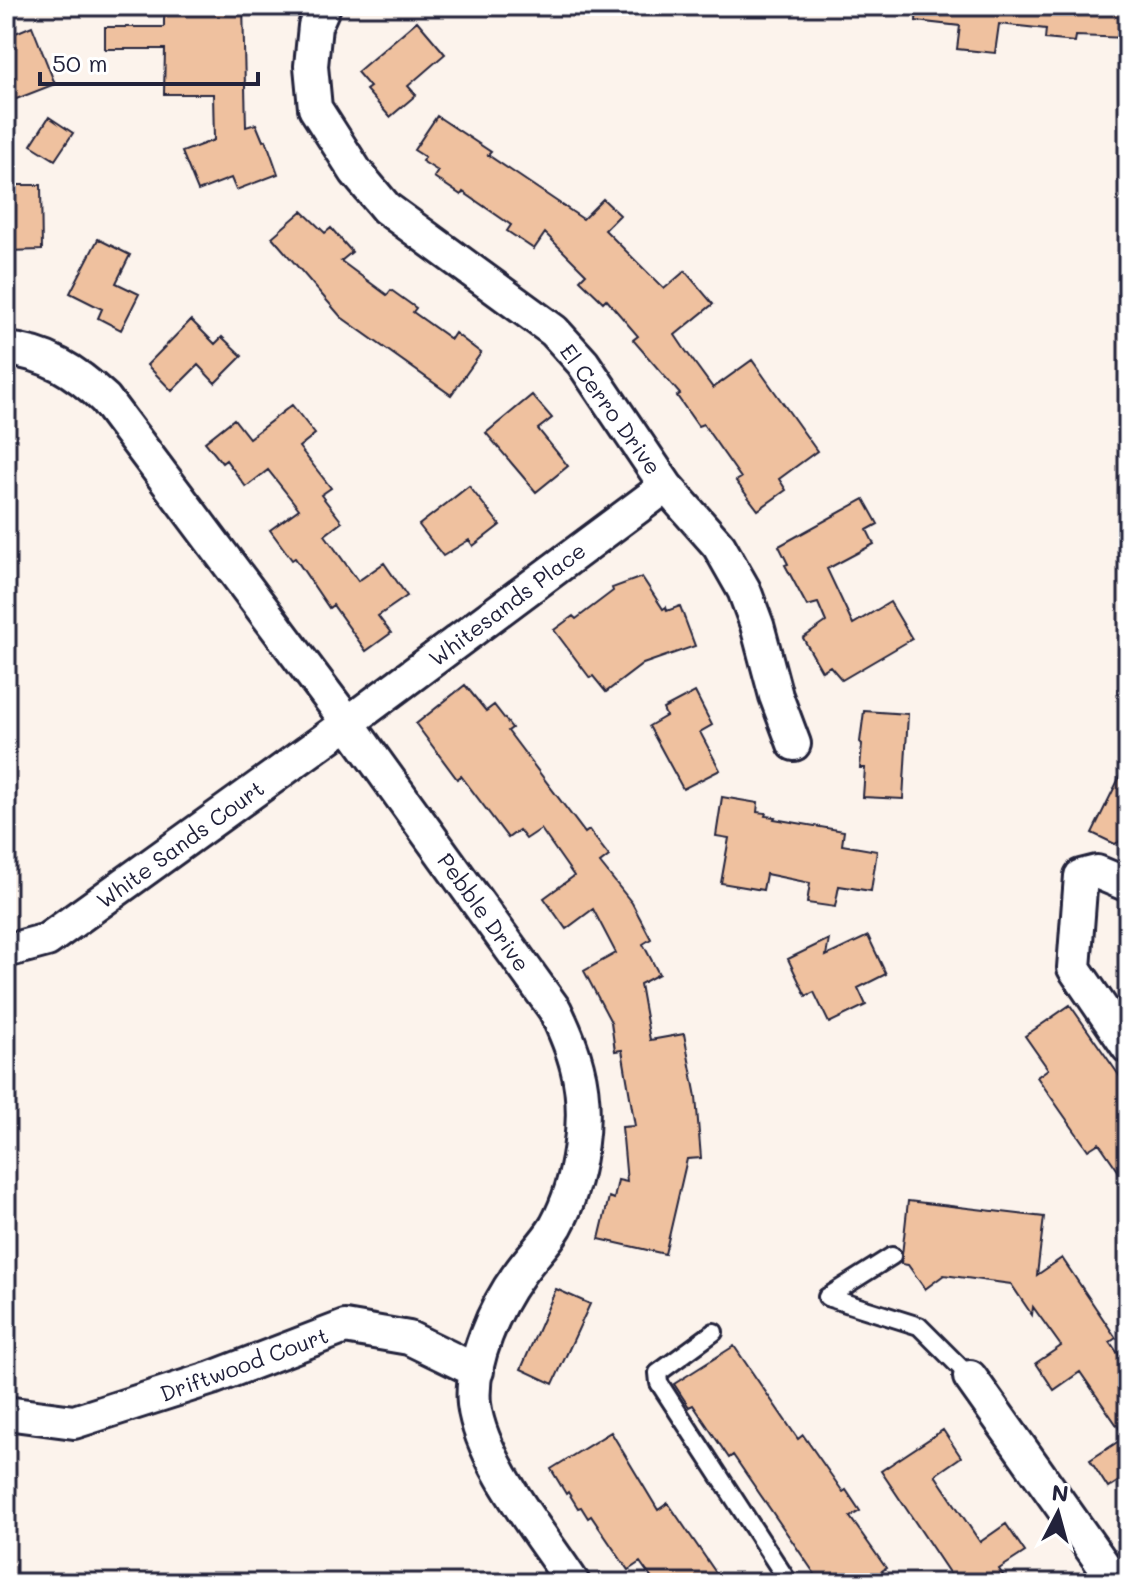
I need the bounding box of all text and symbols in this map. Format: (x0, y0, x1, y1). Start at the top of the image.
scale bar (40, 36, 258, 86)
text: 50 m (52, 47, 108, 78)
street label: El Cerro Drive (554, 338, 668, 480)
street label: Whitesands Place (423, 535, 591, 673)
street label: White Sands Court (90, 773, 270, 915)
street label: Pebble Drive (431, 847, 537, 977)
street label: Driftwood Court (156, 1320, 332, 1408)
north arrow (1018, 1473, 1098, 1553)
text: N (1050, 1477, 1070, 1508)

